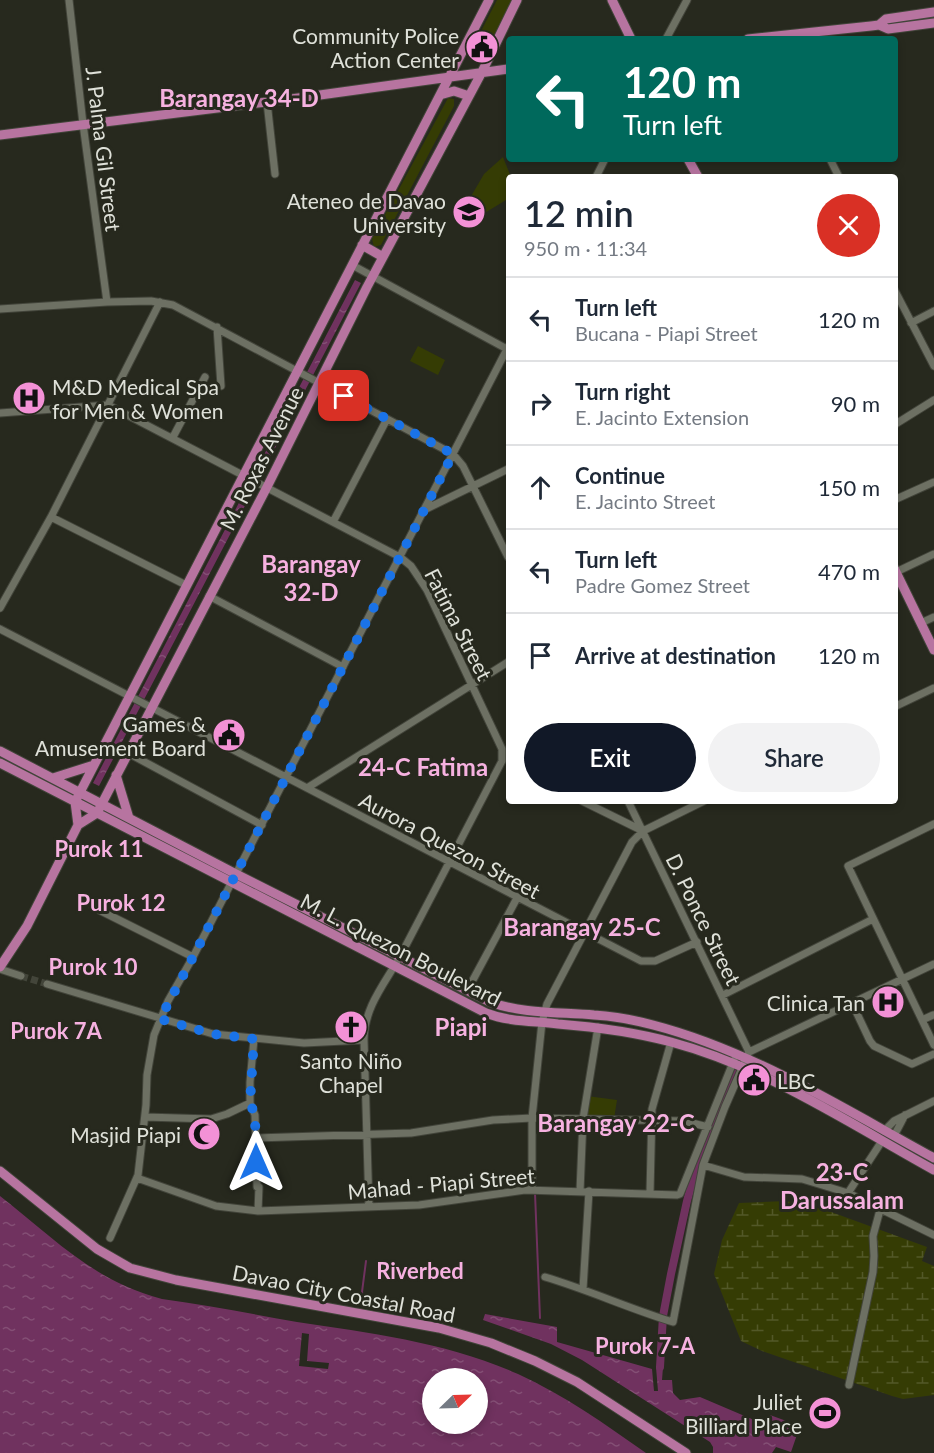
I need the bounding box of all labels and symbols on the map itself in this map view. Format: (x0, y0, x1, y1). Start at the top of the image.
place label: Community Police Action Center (292, 23, 459, 72)
public building icon: Community Police Action Center (464, 29, 500, 65)
street label: J. Palma Gil Street (81, 65, 127, 233)
district label: Barangay 34-D (159, 83, 319, 112)
place label: Ateneo de Davao University (287, 188, 446, 237)
school or university icon: Ateneo de Davao University (451, 194, 487, 230)
pin (318, 370, 369, 421)
place label: M&D Medical Spa for Men & Women (52, 374, 223, 423)
hospital icon: M&D Medical Spa for Men & Women (11, 380, 47, 416)
street label: M. Roxas Avenue (214, 382, 308, 534)
district label: Barangay 32-D (261, 549, 361, 606)
street label: Fatima Street (420, 564, 498, 684)
place label: Games & Amusement Board (35, 711, 206, 760)
public building icon: Games & Amusement Board (211, 717, 247, 753)
district label: 24-C Fatima (358, 752, 488, 781)
street label: Aurora Quezon Street (355, 787, 545, 903)
district label: Purok 11 (54, 835, 144, 862)
street label: D. Ponce Street (661, 849, 747, 989)
street label: M. L. Quezon Boulevard (297, 888, 505, 1010)
district label: Purok 12 (76, 889, 166, 916)
district label: Barangay 25-C (503, 912, 661, 941)
district label: Purok 10 (48, 953, 138, 980)
hospital icon: Clinica Tan (870, 984, 906, 1020)
place label: Clinica Tan (767, 990, 865, 1015)
church icon: Santo Niño Chapel (333, 1009, 369, 1045)
district label: Piapi (435, 1012, 487, 1041)
district label: Purok 7A (10, 1017, 103, 1044)
place label: Santo Niño Chapel (300, 1048, 402, 1097)
public building icon: LBC (736, 1062, 772, 1098)
place label: LBC (777, 1068, 815, 1093)
district label: Barangay 22-C (537, 1108, 695, 1137)
mosque icon: Masjid Piapi (186, 1116, 222, 1152)
place label: Masjid Piapi (70, 1122, 181, 1147)
position arrow (224, 1130, 288, 1194)
district label: 23-C Darussalam (780, 1157, 904, 1214)
street label: Mahad - Piapi Street (346, 1162, 536, 1204)
district label: Riverbed (376, 1257, 464, 1284)
street label: Davao City Coastal Road (230, 1259, 458, 1327)
district label: Purok 7-A (595, 1332, 696, 1359)
north arrow (422, 1368, 488, 1434)
place label: Juliet Billiard Place (685, 1389, 802, 1438)
sports icon: Juliet Billiard Place (807, 1395, 843, 1431)

